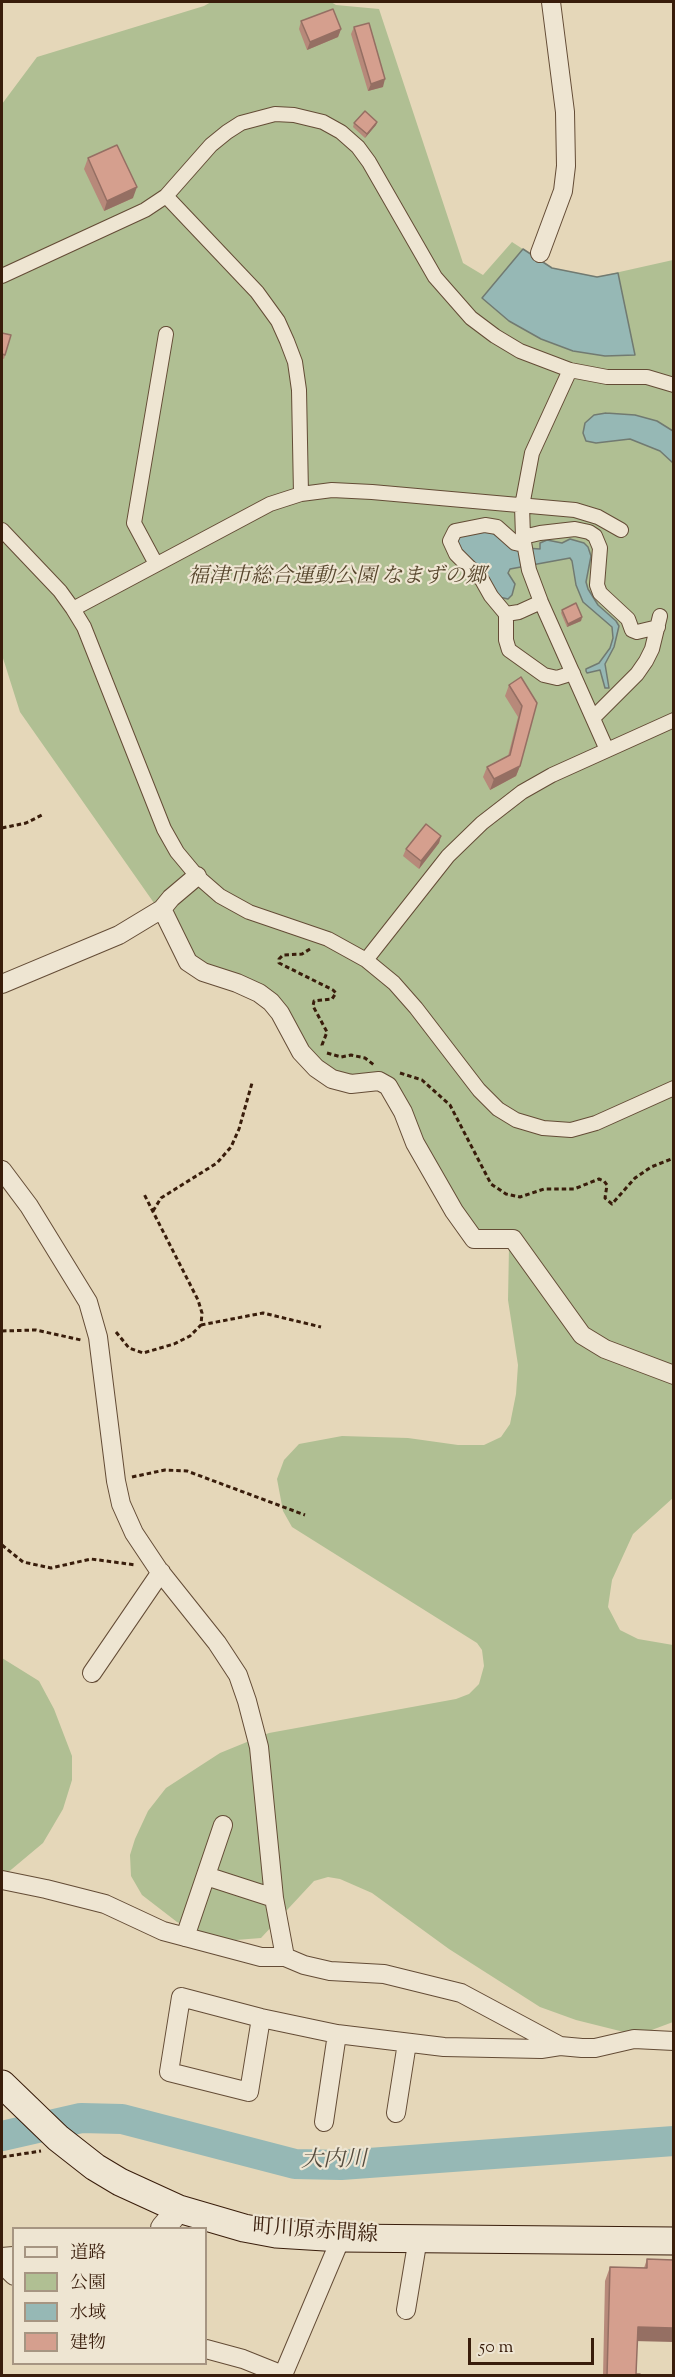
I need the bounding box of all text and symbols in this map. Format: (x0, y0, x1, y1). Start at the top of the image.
park label: 福津市総合運動公園 なまずの郷 (188, 565, 486, 591)
water label: 大内川 (301, 2148, 367, 2176)
street label: 町川原赤間線 (251, 2216, 379, 2250)
legend (12, 2227, 207, 2365)
text: 道路 (70, 2241, 106, 2267)
text: 公園 (70, 2271, 106, 2297)
text: 水域 (70, 2301, 106, 2327)
scale bar (471, 2326, 597, 2364)
text: 建物 (70, 2331, 106, 2357)
text: 50 m (479, 2335, 513, 2361)

